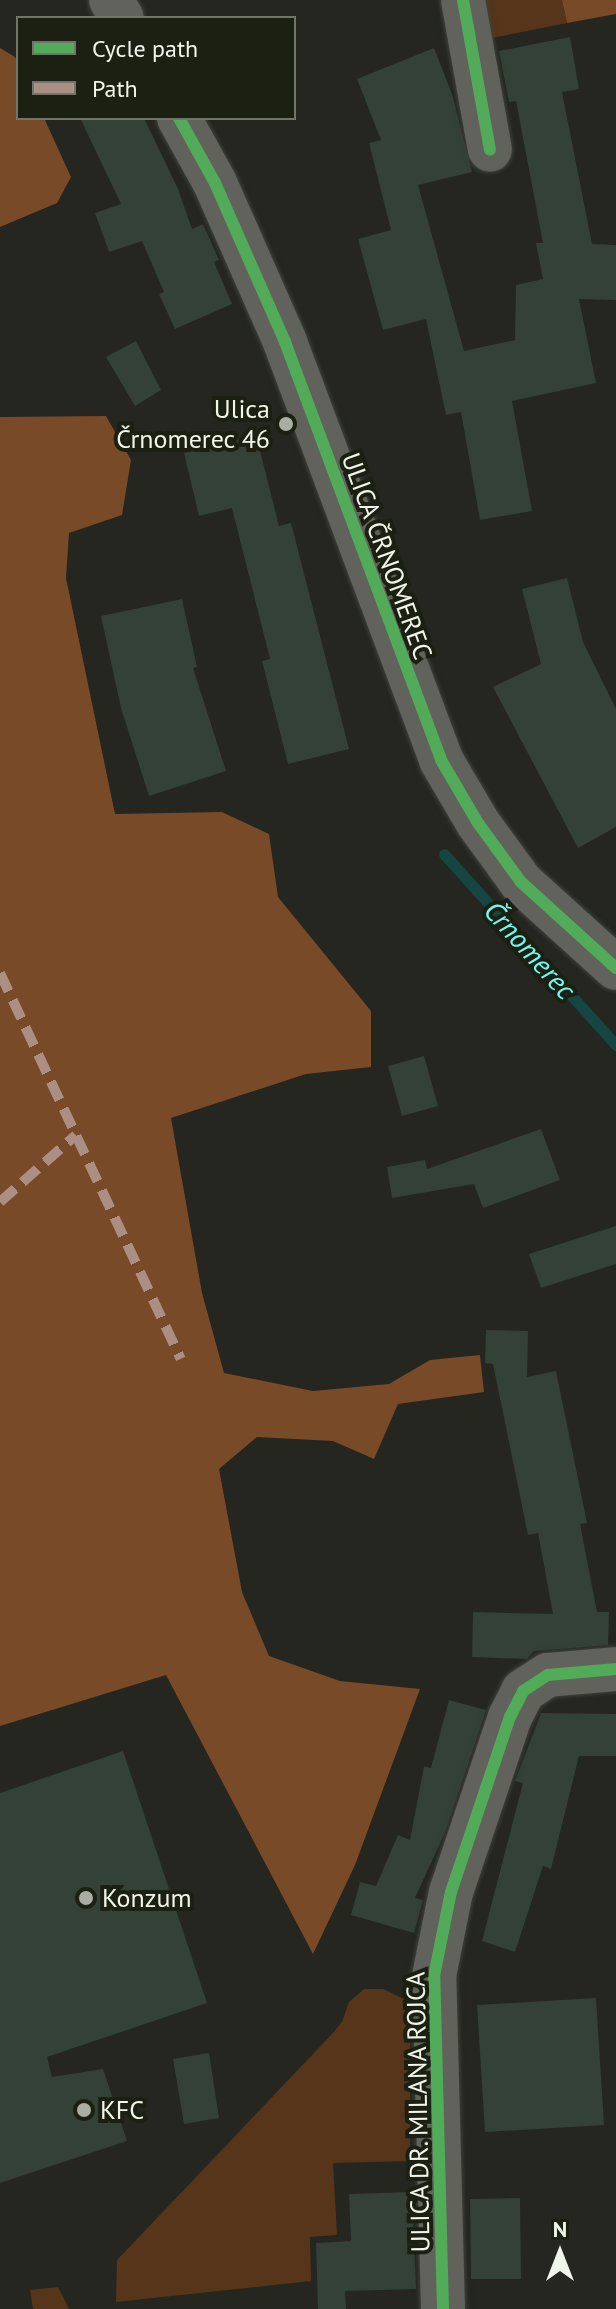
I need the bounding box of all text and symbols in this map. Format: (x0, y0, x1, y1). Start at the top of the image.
legend (16, 16, 296, 120)
text: Cycle path (92, 33, 198, 64)
text: Path (92, 73, 138, 104)
place label: Ulica Črnomerec 46 (116, 393, 270, 454)
marker: Ulica Črnomerec 46 (277, 415, 295, 433)
street label: ULICA ČRNOMEREC (335, 448, 439, 664)
water label: Črnomerec (477, 894, 583, 1006)
place label: Konzum (102, 1882, 192, 1914)
marker: Konzum (77, 1889, 95, 1907)
street label: ULICA DR. MILANA ROJCA (400, 1969, 436, 2255)
place label: KFC (100, 2094, 144, 2126)
marker: KFC (75, 2101, 93, 2119)
north arrow (520, 2213, 600, 2293)
text: N (553, 2215, 567, 2243)

